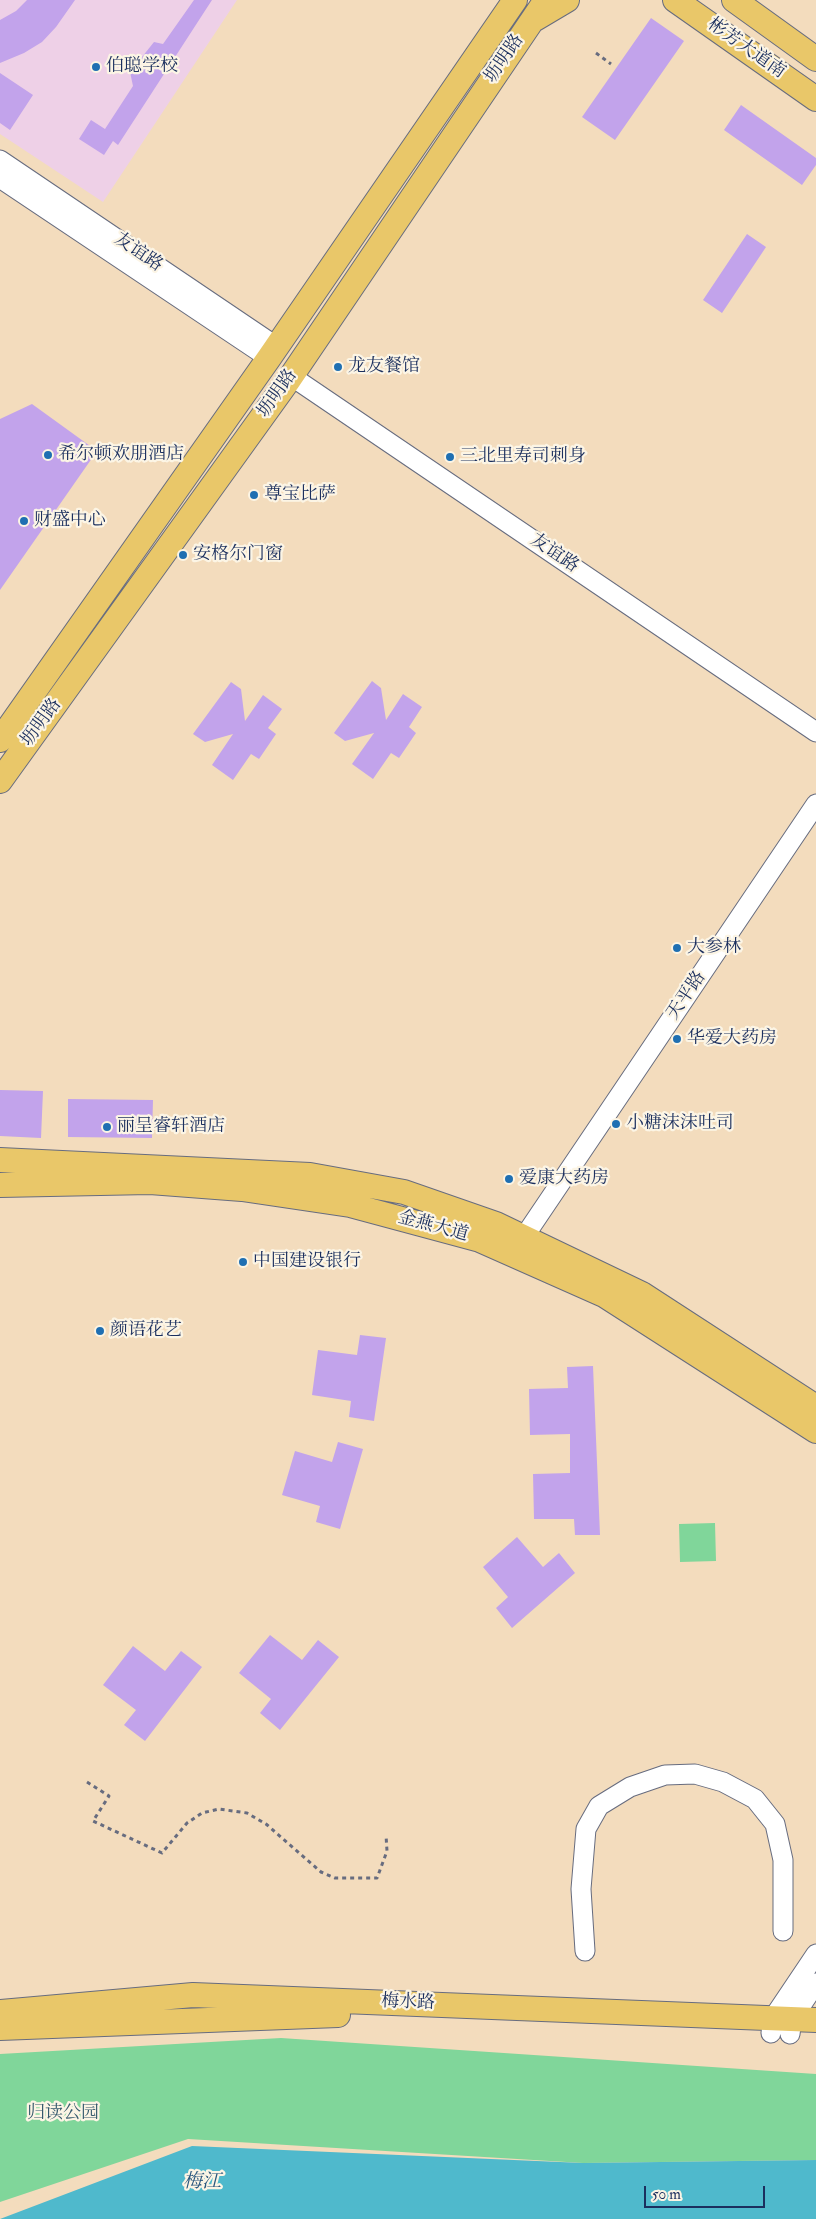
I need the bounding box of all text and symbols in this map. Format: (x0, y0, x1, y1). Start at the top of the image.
street label: 彬芳大道南 (703, 14, 789, 84)
street label: 坜明路 (481, 31, 529, 87)
place label: 伯聪学校 (106, 56, 178, 78)
marker: 伯聪学校 (90, 61, 102, 73)
street label: 友谊路 (110, 229, 166, 277)
place label: 龙友餐馆 (348, 356, 420, 378)
marker: 龙友餐馆 (332, 361, 344, 373)
street label: 坜明路 (254, 366, 302, 422)
place label: 希尔顿欢朋酒店 (58, 444, 184, 466)
place label: 三北里寿司刺身 (460, 446, 586, 468)
marker: 希尔顿欢朋酒店 (42, 449, 54, 461)
marker: 三北里寿司刺身 (444, 451, 456, 463)
place label: 尊宝比萨 (264, 484, 336, 506)
marker: 尊宝比萨 (248, 489, 260, 501)
place label: 财盛中心 (34, 510, 106, 532)
marker: 财盛中心 (18, 515, 30, 527)
street label: 友谊路 (526, 530, 582, 578)
place label: 安格尔门窗 (193, 544, 283, 566)
marker: 安格尔门窗 (177, 549, 189, 561)
street label: 坜明路 (17, 695, 67, 751)
place label: 大参林 (687, 937, 741, 959)
marker: 大参林 (671, 942, 683, 954)
street label: 天平路 (663, 968, 711, 1024)
place label: 华爱大药房 (687, 1028, 777, 1050)
marker: 华爱大药房 (671, 1033, 683, 1045)
place label: 小糖沫沫吐司 (626, 1113, 734, 1135)
place label: 丽呈睿轩酒店 (117, 1116, 225, 1138)
marker: 小糖沫沫吐司 (610, 1118, 622, 1130)
marker: 丽呈睿轩酒店 (101, 1121, 113, 1133)
place label: 爱康大药房 (519, 1168, 609, 1190)
marker: 爱康大药房 (503, 1173, 515, 1185)
street label: 金燕大道 (395, 1207, 471, 1247)
place label: 中国建设银行 (253, 1251, 361, 1273)
marker: 中国建设银行 (237, 1256, 249, 1268)
place label: 颜语花艺 (110, 1320, 182, 1342)
marker: 颜语花艺 (94, 1325, 106, 1337)
street label: 梅水路 (381, 1991, 435, 2015)
park label: 归读公园 (27, 2103, 99, 2125)
water label: 梅江 (183, 2172, 221, 2194)
scale bar (646, 2176, 767, 2208)
text: 50 m (652, 2185, 681, 2204)

